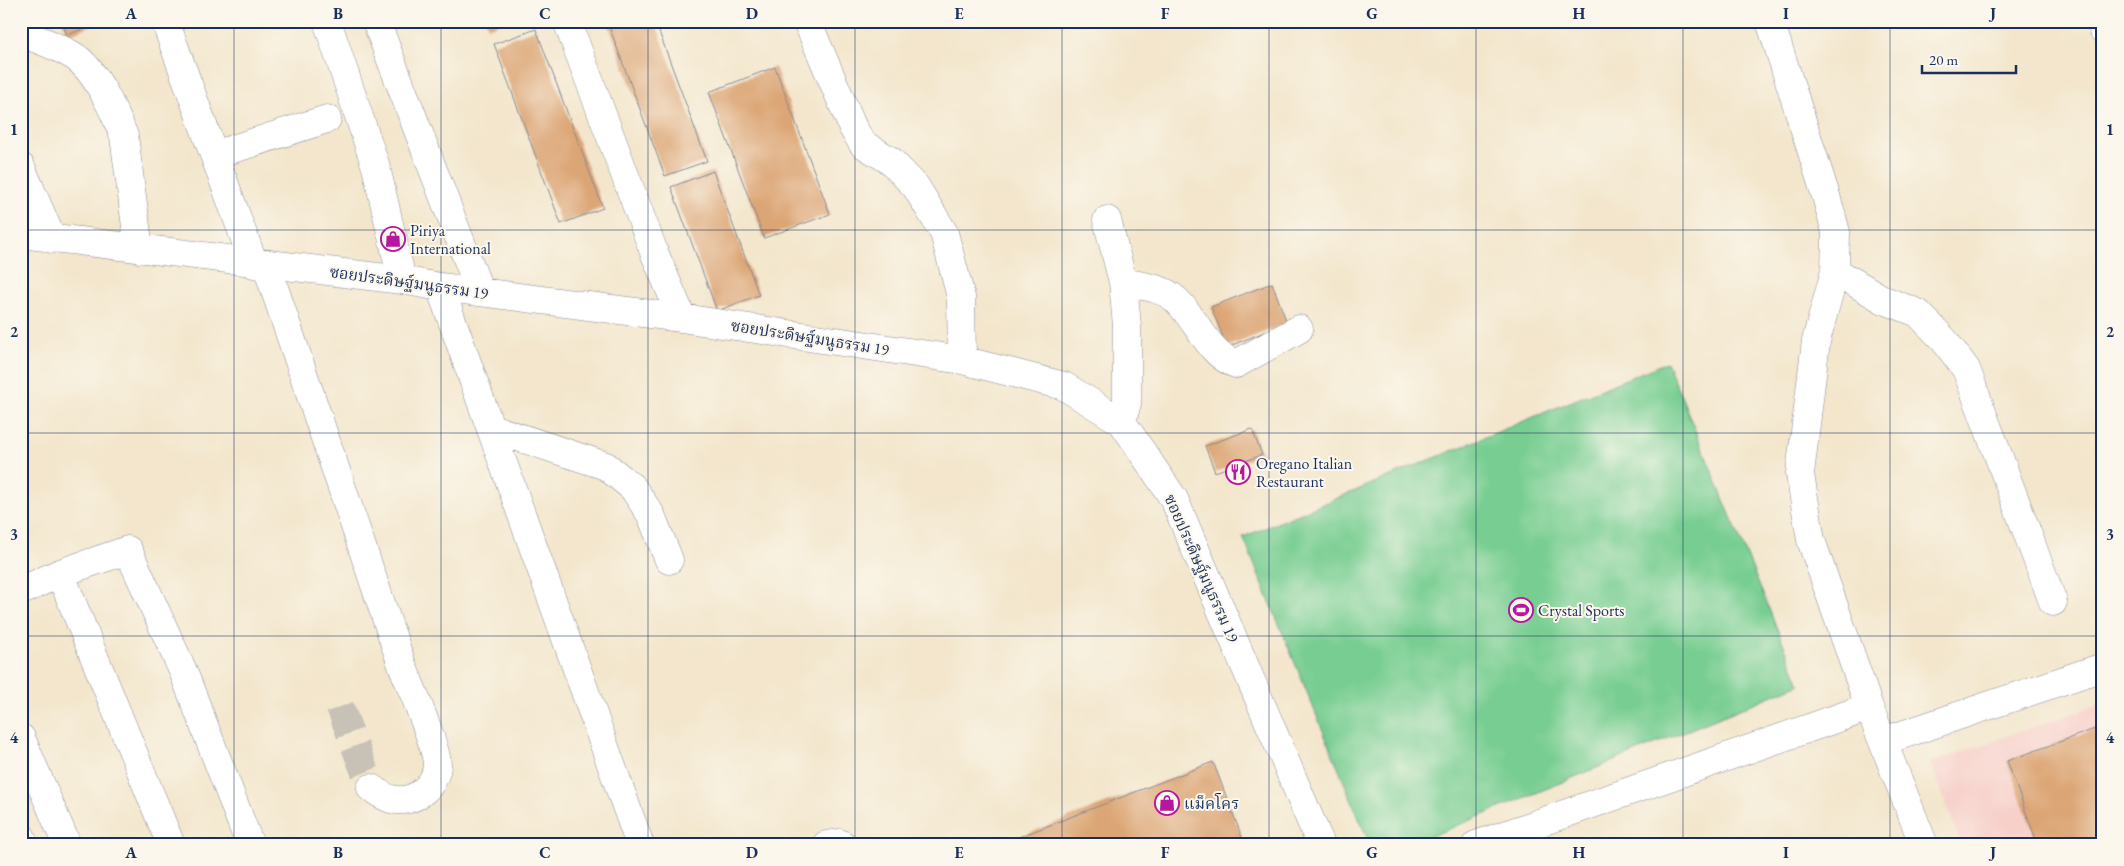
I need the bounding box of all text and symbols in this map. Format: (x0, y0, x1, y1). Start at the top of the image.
text: A (124, 3, 137, 24)
text: B (333, 3, 343, 24)
text: C (539, 3, 551, 24)
text: D (746, 3, 758, 24)
text: E (954, 3, 964, 24)
text: F (1161, 3, 1170, 24)
text: G (1366, 3, 1378, 24)
text: H (1573, 3, 1586, 24)
text: I (1783, 3, 1789, 24)
text: J (1988, 3, 1996, 24)
scale bar (1922, 42, 2015, 74)
text: 20 m (1929, 50, 1958, 69)
text: 1 (10, 119, 18, 140)
text: 1 (2106, 119, 2114, 140)
place label: Piriya International (410, 220, 491, 259)
shop icon: Piriya International (380, 226, 406, 252)
street label: ซอยประดิษฐ์มนูธรรม 19 (328, 261, 490, 304)
street label: ซอยประดิษฐ์มนูธรรม 19 (729, 315, 891, 360)
text: 2 (10, 321, 19, 342)
text: 2 (2106, 321, 2115, 342)
place label: Oregano Italian Restaurant (1256, 453, 1353, 492)
restaurant icon: Oregano Italian Restaurant (1225, 459, 1251, 485)
street label: ซอยประดิษฐ์มนูธรรม 19 (1159, 491, 1244, 646)
text: 3 (10, 524, 18, 545)
text: 3 (2106, 524, 2114, 545)
sports icon: Crystal Sports (1508, 597, 1534, 623)
place label: Crystal Sports (1538, 600, 1625, 621)
text: 4 (10, 727, 19, 748)
text: 4 (2106, 727, 2115, 748)
shop icon: แม็คโคร (1154, 790, 1180, 816)
place label: แม็คโคร (1184, 793, 1239, 814)
text: A (124, 842, 137, 863)
text: B (333, 842, 343, 863)
text: C (539, 842, 551, 863)
text: D (746, 842, 758, 863)
text: E (954, 842, 964, 863)
text: F (1161, 842, 1170, 863)
text: G (1366, 842, 1378, 863)
text: H (1573, 842, 1586, 863)
text: I (1783, 842, 1789, 863)
text: J (1988, 842, 1996, 863)

